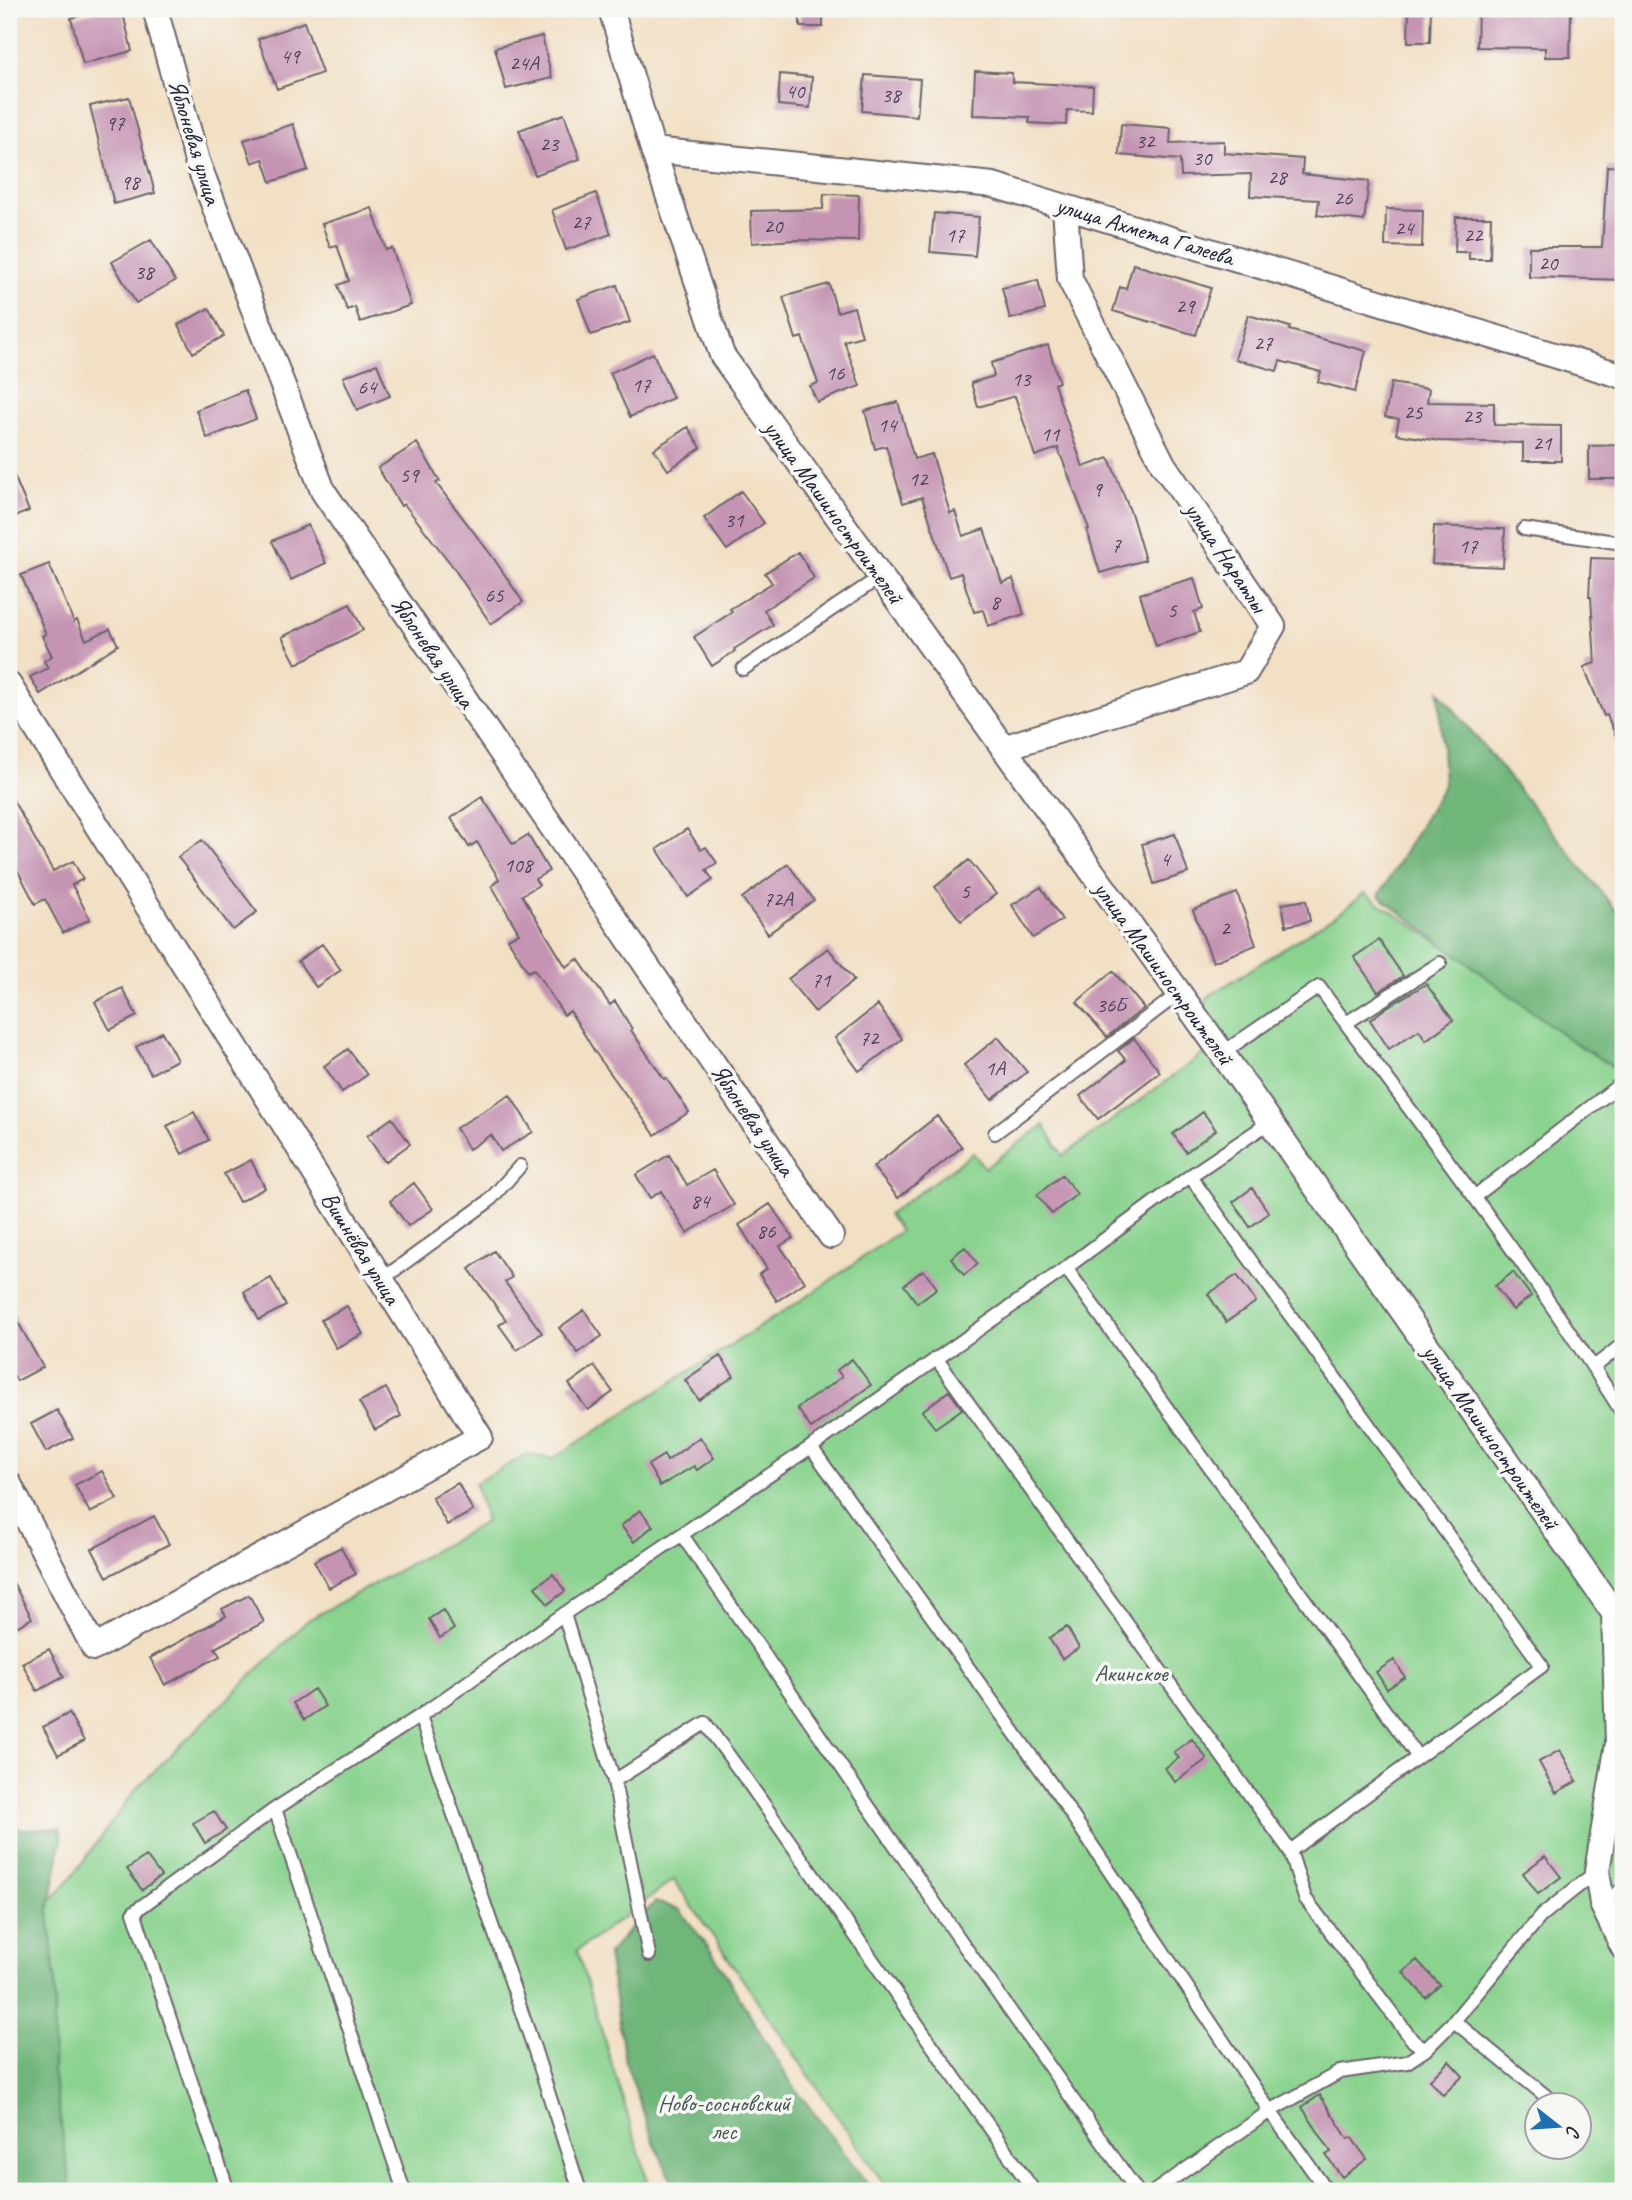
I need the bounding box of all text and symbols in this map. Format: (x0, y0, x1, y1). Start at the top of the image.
house number: 49 (281, 43, 301, 69)
house number: 24А (509, 50, 540, 76)
street label: Яблоневая улица (162, 76, 229, 210)
house number: 40 (786, 78, 806, 104)
house number: 38 (882, 82, 903, 108)
house number: 97 (106, 110, 126, 136)
house number: 32 (1136, 128, 1156, 154)
house number: 23 (540, 131, 560, 157)
house number: 30 (1193, 145, 1213, 171)
house number: 28 (1268, 164, 1289, 190)
house number: 98 (121, 169, 142, 195)
house number: 26 (1334, 185, 1353, 211)
street label: улица Ахмета Галеева (1051, 189, 1239, 273)
house number: 27 (572, 209, 592, 235)
house number: 20 (764, 213, 784, 239)
house number: 24 (1395, 215, 1416, 241)
house number: 17 (946, 222, 966, 248)
house number: 22 (1464, 222, 1484, 248)
house number: 20 (1539, 250, 1559, 276)
house number: 38 (135, 259, 156, 285)
house number: 29 (1176, 293, 1196, 319)
house number: 27 (1254, 330, 1274, 356)
house number: 16 (826, 360, 845, 386)
house number: 13 (1012, 366, 1032, 392)
house number: 17 (632, 372, 652, 398)
house number: 64 (358, 374, 379, 400)
house number: 25 (1404, 399, 1424, 425)
house number: 23 (1463, 403, 1483, 429)
house number: 14 (878, 412, 899, 438)
street label: улица Машиностроителей (756, 413, 912, 611)
house number: 11 (1041, 421, 1061, 447)
house number: 21 (1533, 430, 1553, 456)
house number: 59 (400, 462, 420, 488)
house number: 12 (909, 466, 929, 492)
house number: 9 (1092, 476, 1103, 502)
street label: улица Наратлы (1177, 494, 1275, 620)
house number: 31 (725, 507, 745, 533)
house number: 7 (1111, 532, 1122, 558)
house number: 17 (1459, 533, 1479, 559)
house number: 65 (485, 582, 505, 608)
house number: 8 (990, 589, 1002, 615)
street label: Яблоневая улица (384, 590, 482, 715)
house number: 5 (1167, 597, 1178, 623)
house number: 4 (1160, 846, 1172, 872)
house number: 108 (504, 852, 535, 878)
street label: улица Машиностроителей (1086, 874, 1242, 1072)
house number: 5 (960, 878, 971, 904)
house number: 72А (763, 886, 794, 912)
house number: 2 (1220, 915, 1231, 941)
house number: 71 (812, 967, 832, 993)
house number: 36Б (1096, 992, 1129, 1018)
house number: 72 (860, 1025, 880, 1051)
house number: 1А (985, 1055, 1006, 1081)
street label: Яблоневая улица (704, 1058, 802, 1183)
street label: Вишнёвая улица (315, 1186, 408, 1311)
house number: 84 (691, 1188, 712, 1214)
house number: 86 (757, 1218, 776, 1244)
street label: улица Машиностроителей (1415, 1337, 1567, 1537)
park label: Акинское (1094, 1658, 1170, 1688)
park label: Ново-сосновский лес (658, 2088, 792, 2146)
north arrow (1524, 2092, 1594, 2162)
text: С (1560, 2123, 1586, 2141)

